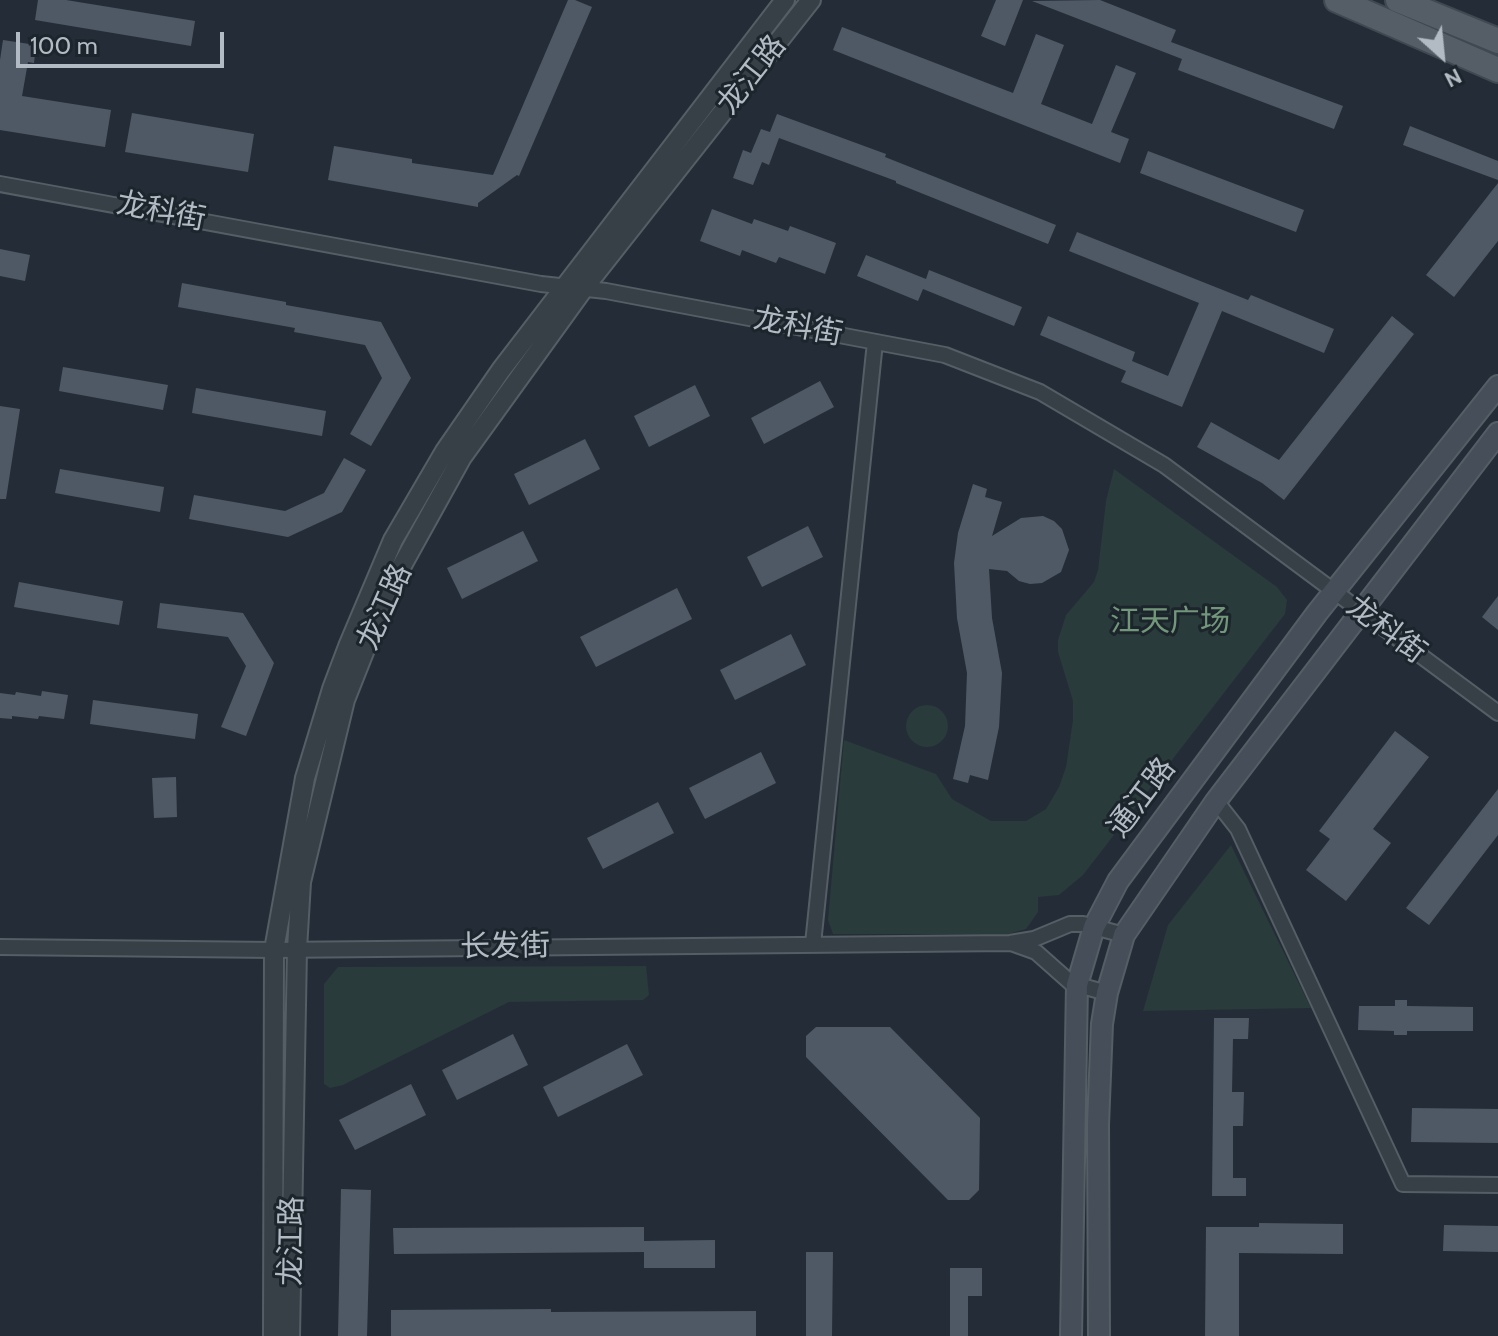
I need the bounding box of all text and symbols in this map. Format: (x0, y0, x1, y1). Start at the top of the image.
scale bar (20, 16, 228, 66)
north arrow (1402, 16, 1482, 96)
street label: 龙江路 (710, 28, 794, 122)
text: 100 m (30, 31, 98, 60)
text: N (1440, 62, 1466, 93)
street label: 龙科街 (113, 186, 209, 238)
street label: 龙科街 (750, 301, 846, 353)
street label: 龙江路 (350, 559, 420, 655)
street label: 龙科街 (1339, 589, 1433, 671)
park label: 江天广场 (1110, 604, 1230, 640)
street label: 通江路 (1101, 751, 1183, 845)
street label: 长发街 (460, 928, 550, 966)
street label: 龙江路 (273, 1196, 311, 1286)

